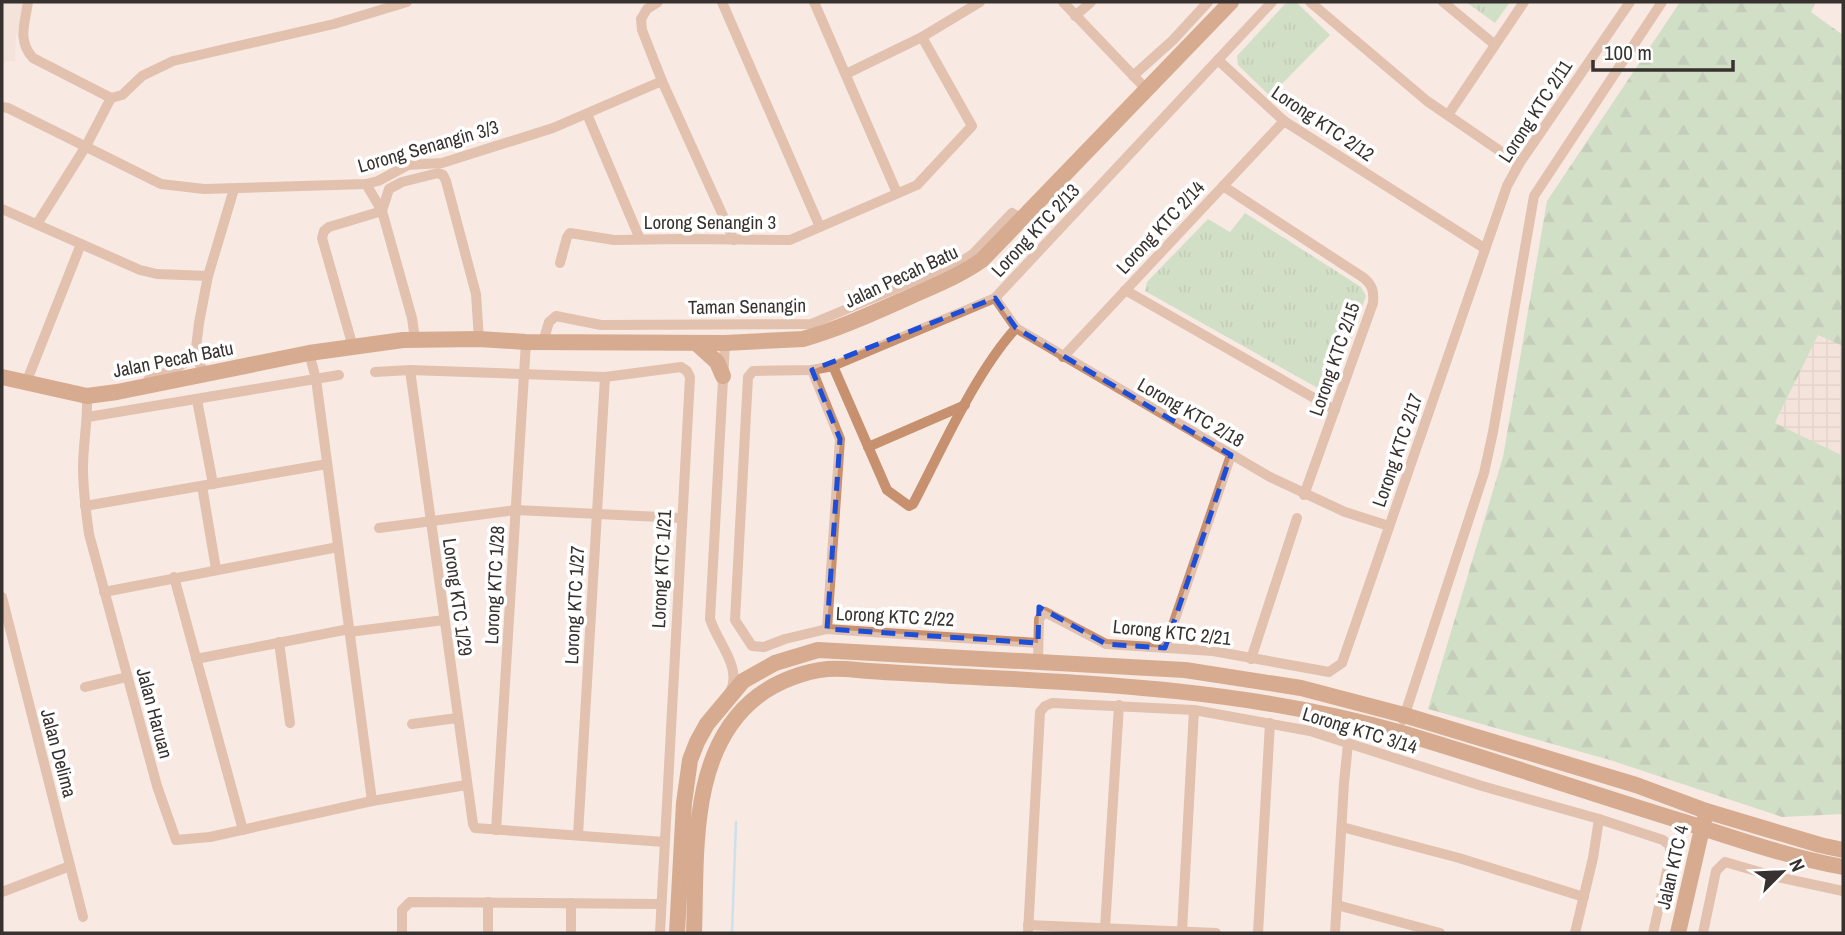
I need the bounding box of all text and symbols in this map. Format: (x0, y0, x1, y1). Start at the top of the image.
scale bar (1593, 28, 1733, 72)
text: 100 m (1604, 38, 1652, 67)
street label: Lorong KTC 2/11 (1492, 54, 1578, 167)
street label: Lorong KTC 2/12 (1267, 79, 1379, 167)
street label: Lorong Senangin 3/3 (354, 113, 502, 179)
street label: Lorong KTC 2/14 (1110, 174, 1210, 279)
street label: Lorong KTC 2/13 (985, 178, 1085, 282)
street label: Lorong Senangin 3 (644, 209, 776, 235)
street label: Jalan Pecah Batu (840, 238, 962, 314)
street label: Taman Senangin (688, 292, 806, 320)
street label: Lorong KTC 2/15 (1302, 298, 1366, 419)
street label: Jalan Pecah Batu (111, 335, 235, 383)
street label: Lorong KTC 2/18 (1133, 371, 1249, 453)
street label: Lorong KTC 2/17 (1365, 389, 1429, 510)
street label: Lorong KTC 1/21 (645, 509, 677, 629)
street label: Lorong KTC 1/28 (478, 525, 510, 645)
street label: Lorong KTC 1/29 (437, 536, 479, 658)
street label: Lorong KTC 1/27 (558, 545, 590, 665)
street label: Lorong KTC 2/22 (835, 600, 955, 632)
street label: Lorong KTC 2/21 (1112, 613, 1233, 651)
street label: Jalan Haruan (130, 665, 180, 761)
street label: Lorong KTC 3/14 (1299, 700, 1421, 760)
street label: Jalan Delima (35, 706, 83, 801)
street label: Jalan KTC 4 (1650, 822, 1694, 912)
north arrow (1747, 837, 1817, 907)
text: N (1783, 855, 1812, 876)

